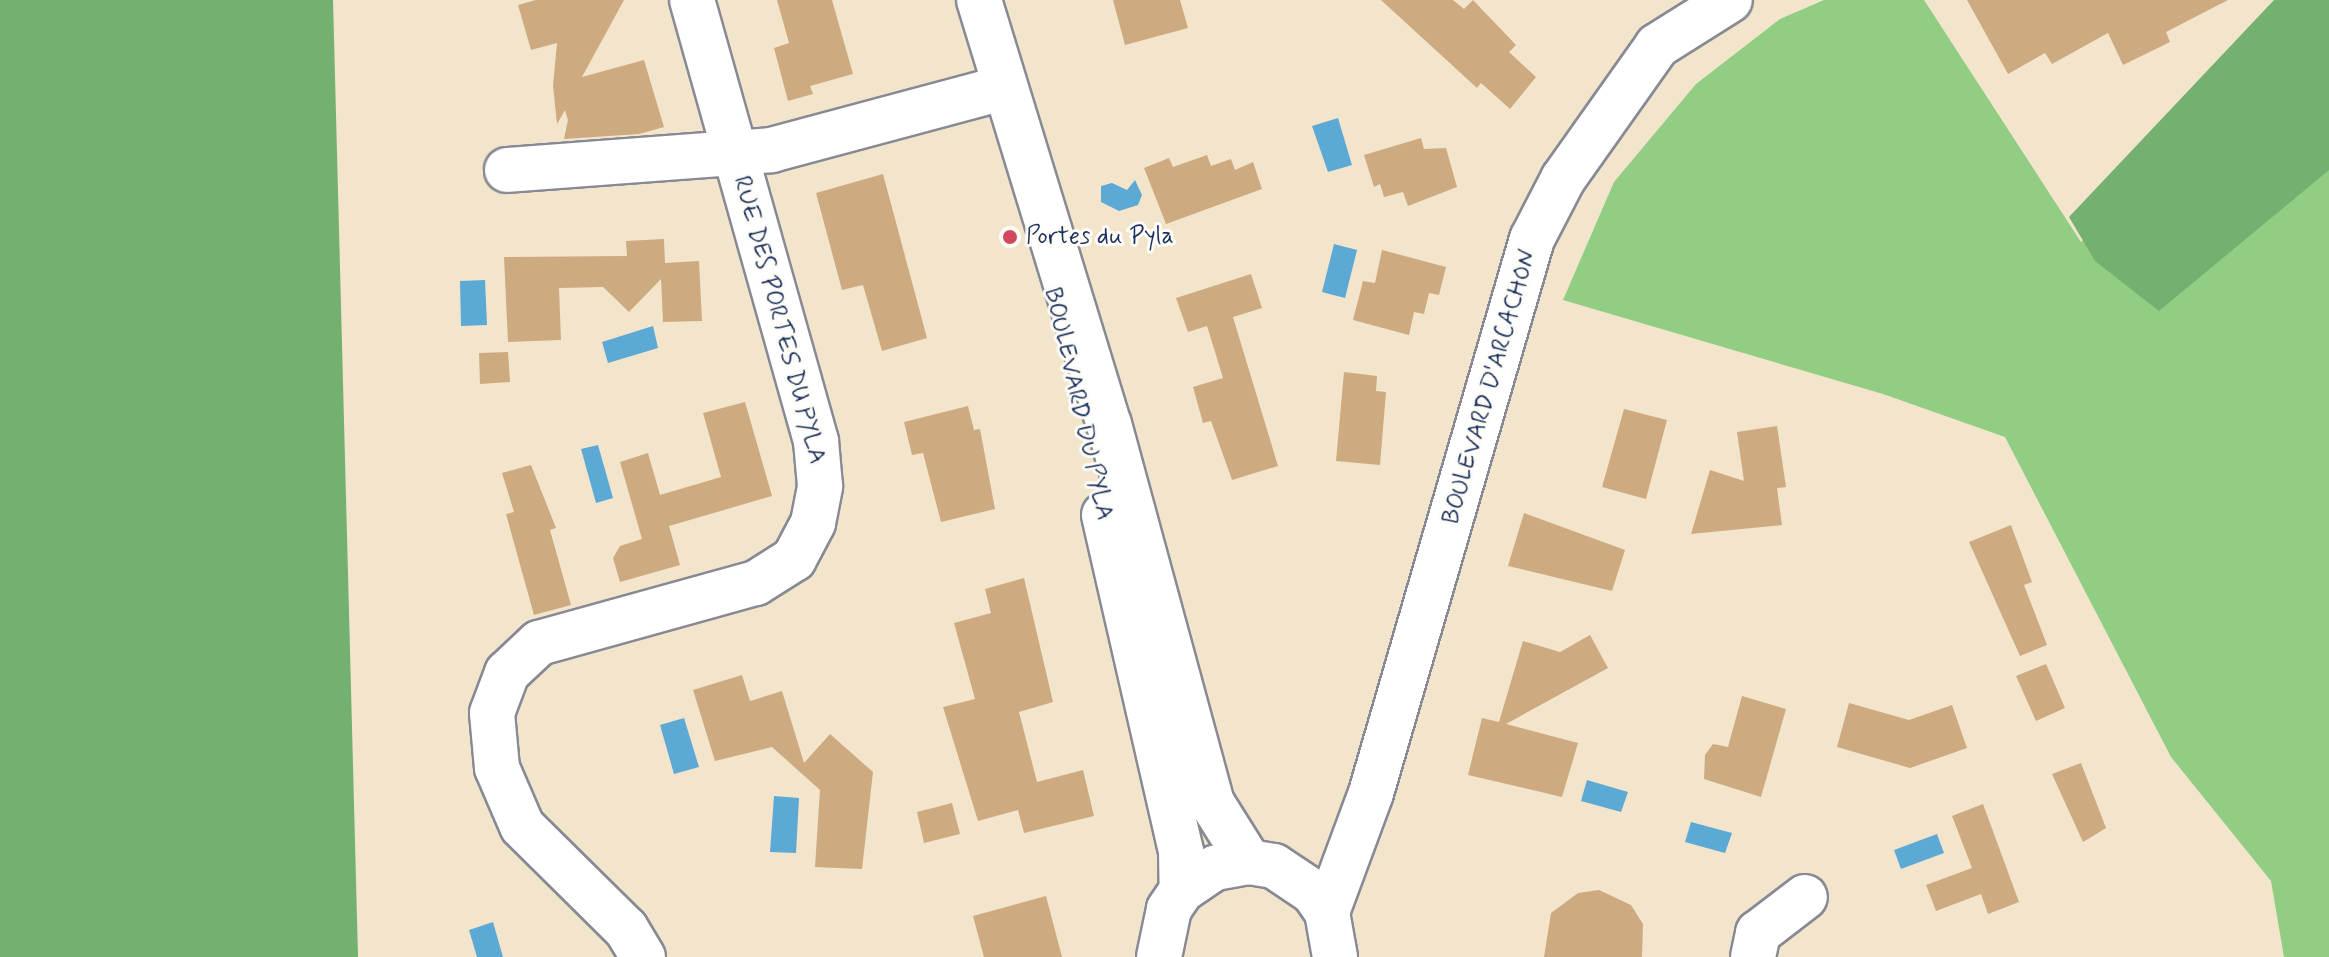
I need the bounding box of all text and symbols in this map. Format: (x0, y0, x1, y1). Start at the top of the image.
street label: RUE DES PORTES DU PYLA (727, 174, 831, 466)
place label: Portes du Pyla (1026, 223, 1169, 251)
marker: Portes du Pyla (1001, 228, 1019, 246)
street label: BOULEVARD D'ARCACHON (1437, 247, 1543, 527)
street label: BOULEVARD DU PYLA (1037, 285, 1119, 523)

